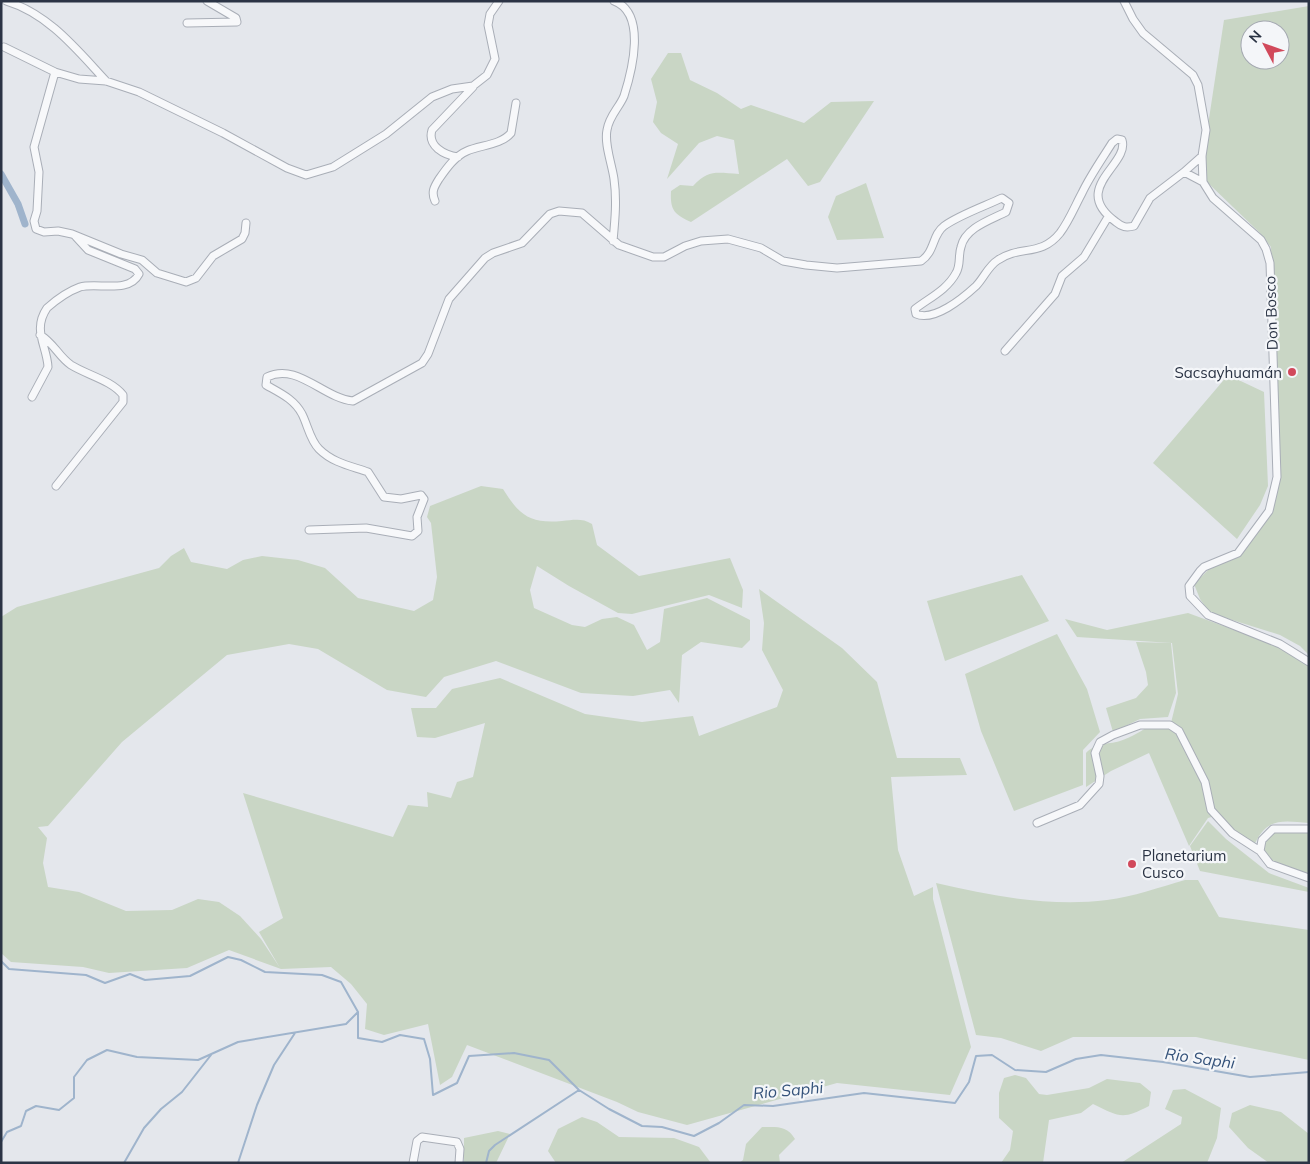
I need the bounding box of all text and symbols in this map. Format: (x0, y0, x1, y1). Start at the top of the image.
north arrow (1240, 20, 1290, 70)
text: N (1245, 27, 1265, 46)
street label: Don Bosco (1260, 275, 1282, 351)
place label: Sacsayhuamán (1174, 363, 1282, 382)
marker: Sacsayhuamán (1286, 366, 1298, 378)
place label: Planetarium Cusco (1142, 846, 1226, 882)
marker: Planetarium Cusco (1126, 858, 1138, 870)
water label: Rio Saphi (1164, 1043, 1237, 1073)
water label: Rio Saphi (752, 1077, 824, 1103)

